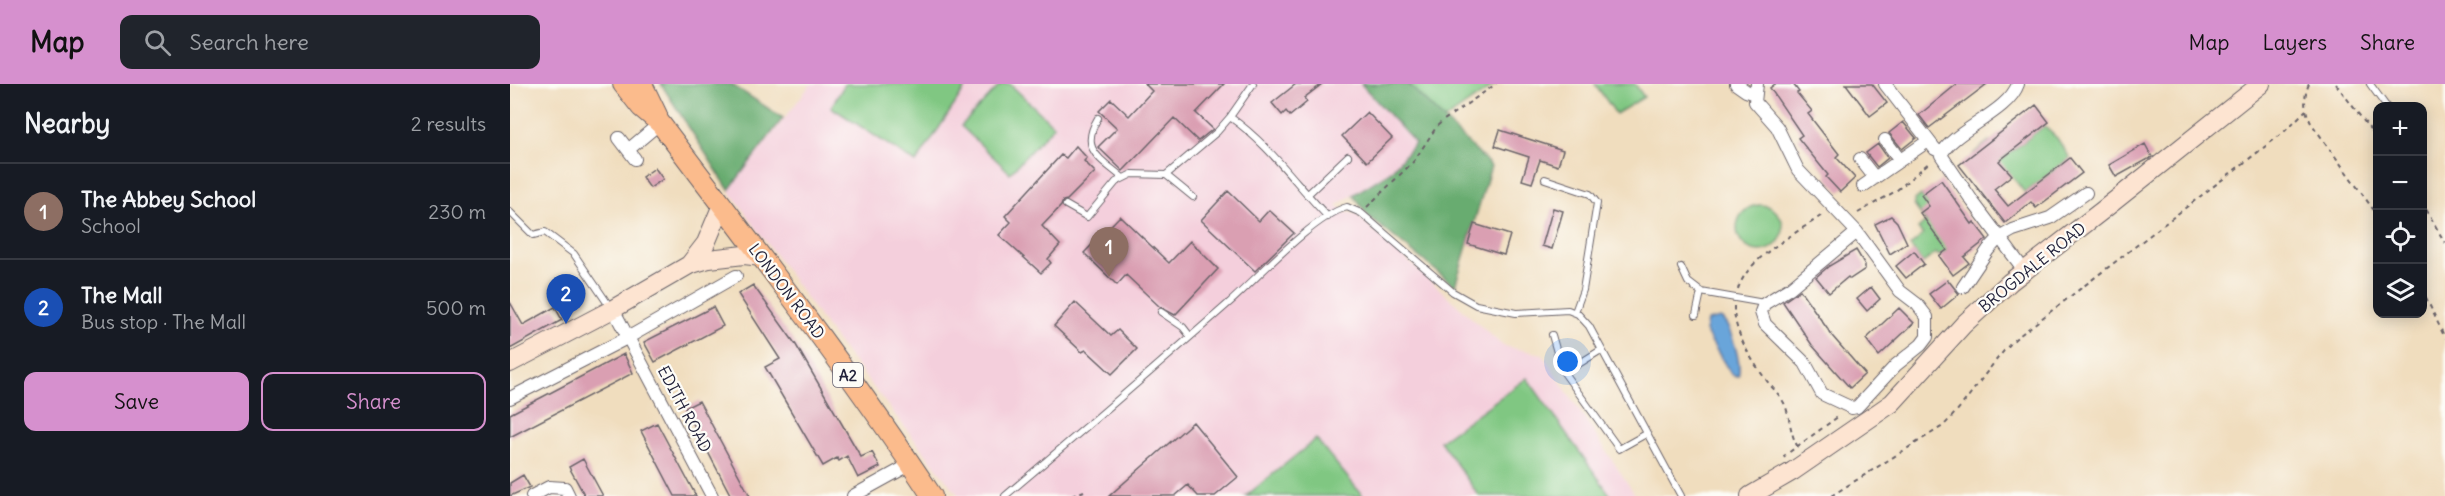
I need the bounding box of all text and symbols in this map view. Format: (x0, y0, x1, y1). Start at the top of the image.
search box (120, 15, 540, 69)
text: Map (30, 24, 84, 60)
icon: search (141, 26, 174, 59)
text: Search here (189, 28, 309, 56)
text: Map (2189, 29, 2229, 56)
text: Layers (2262, 29, 2327, 56)
text: Share (2360, 29, 2415, 56)
map controls (2373, 102, 2427, 318)
button: + (2373, 102, 2427, 156)
text: Nearby (24, 107, 110, 140)
text: 2 results (411, 111, 486, 136)
button: − (2373, 156, 2427, 210)
text: The Abbey School (81, 185, 256, 213)
text: 1 (40, 199, 47, 224)
text: 230 m (428, 199, 486, 224)
button: locate (2373, 210, 2427, 264)
text: School (81, 213, 141, 238)
street label: BROGDALE ROAD (1974, 218, 2090, 316)
pin: 1 (1090, 228, 1128, 277)
street label: LONDON ROAD (745, 239, 829, 343)
button: layers (2373, 264, 2427, 318)
pin: 2 (546, 274, 586, 324)
text: The Mall (81, 281, 162, 309)
text: 2 (38, 295, 49, 320)
text: 500 m (426, 295, 486, 320)
text: Bus stop · The Mall (81, 309, 246, 334)
your location (1553, 347, 1582, 376)
street label: EDITH ROAD (654, 362, 716, 456)
road number: A2 (833, 363, 863, 387)
button: Save (24, 372, 249, 431)
button: Share (261, 372, 486, 431)

